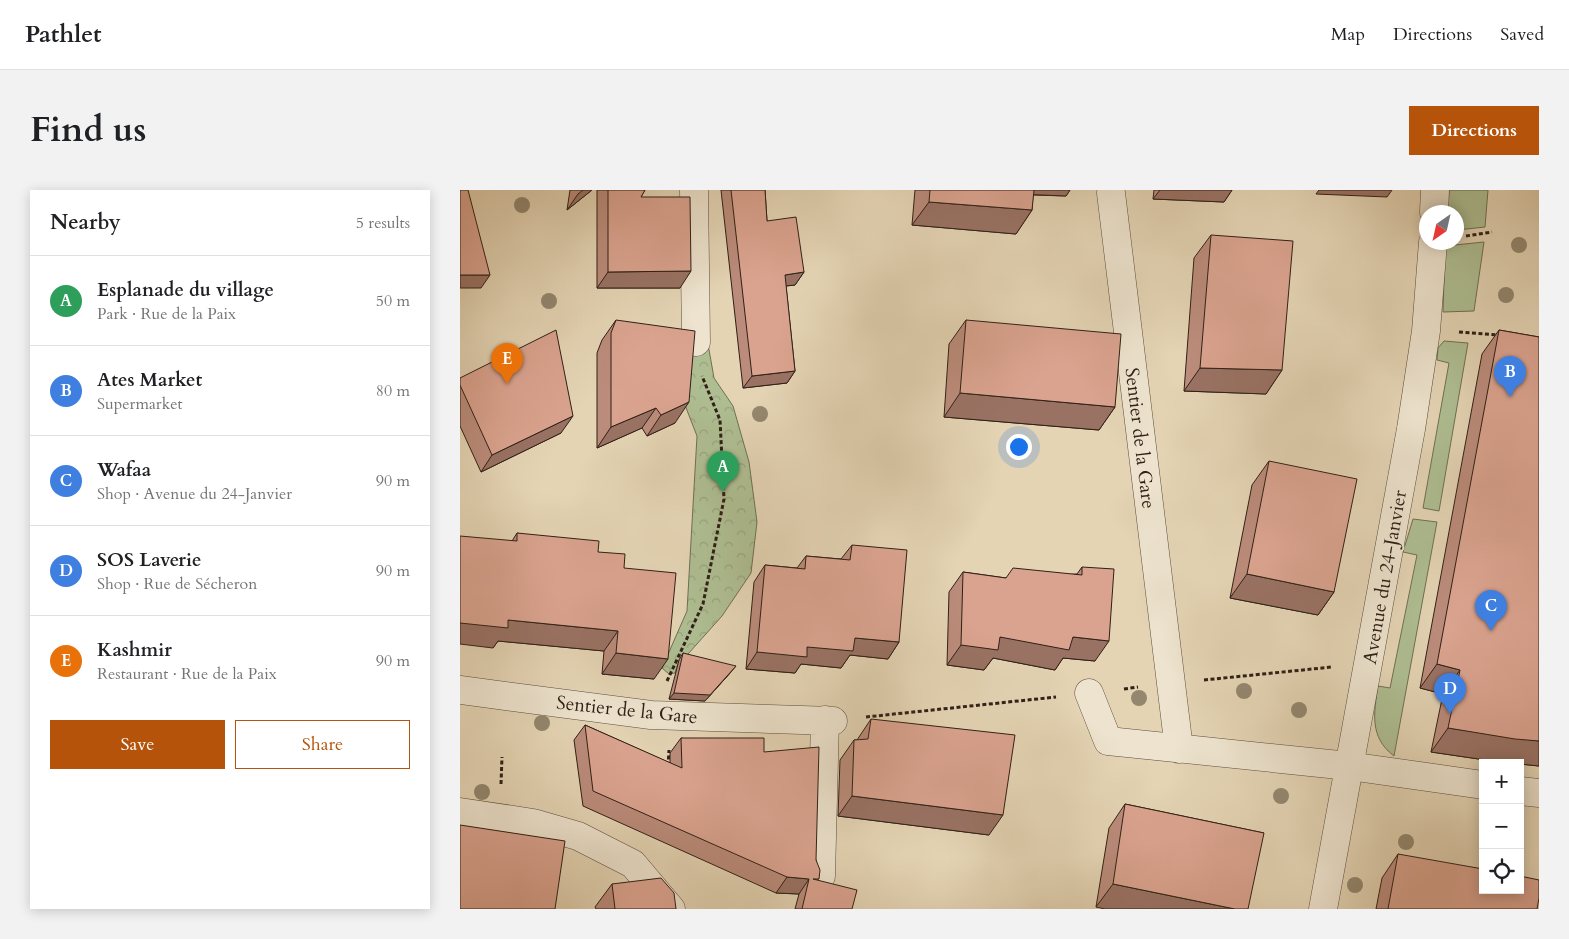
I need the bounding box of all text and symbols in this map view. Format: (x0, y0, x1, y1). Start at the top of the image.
text: Pathlet (25, 18, 102, 51)
text: Map (1331, 22, 1365, 47)
text: Directions (1393, 22, 1472, 47)
text: Saved (1500, 22, 1544, 47)
text: Find us (30, 106, 146, 154)
button: Directions (1409, 106, 1539, 155)
north arrow (1419, 205, 1464, 250)
text: Nearby (50, 208, 121, 237)
text: 5 results (356, 212, 410, 234)
text: Esplanade du village (97, 277, 274, 303)
text: A (60, 290, 72, 312)
text: 50 m (376, 290, 410, 312)
text: Park · Rue de la Paix (97, 303, 236, 325)
pin: E (491, 343, 523, 384)
pin: B (1494, 356, 1526, 397)
street label: Sentier de la Gare (1118, 366, 1162, 510)
text: Ates Market (97, 367, 202, 393)
text: B (60, 380, 72, 402)
text: 80 m (376, 380, 410, 402)
text: Supermarket (97, 393, 183, 415)
your location (1006, 434, 1032, 460)
pin: A (707, 451, 739, 492)
text: Wafaa (97, 457, 151, 483)
text: C (60, 470, 72, 492)
text: 90 m (376, 470, 410, 492)
text: Shop · Avenue du 24-Janvier (97, 483, 292, 505)
street label: Avenue du 24-Janvier (1357, 488, 1413, 666)
text: SOS Laverie (97, 547, 201, 573)
text: D (59, 560, 73, 582)
text: 90 m (376, 560, 410, 582)
text: Shop · Rue de Sécheron (97, 573, 257, 595)
pin: C (1475, 590, 1507, 631)
text: Kashmir (97, 637, 172, 663)
text: E (61, 650, 71, 672)
text: 90 m (376, 650, 410, 672)
text: Restaurant · Rue de la Paix (97, 663, 277, 685)
pin: D (1434, 673, 1466, 714)
street label: Sentier de la Gare (555, 690, 699, 730)
button: Save (50, 720, 225, 769)
button: Share (235, 720, 410, 769)
map controls (1479, 759, 1524, 894)
button: + (1479, 759, 1524, 804)
button: − (1479, 804, 1524, 849)
button: locate (1479, 849, 1524, 894)

